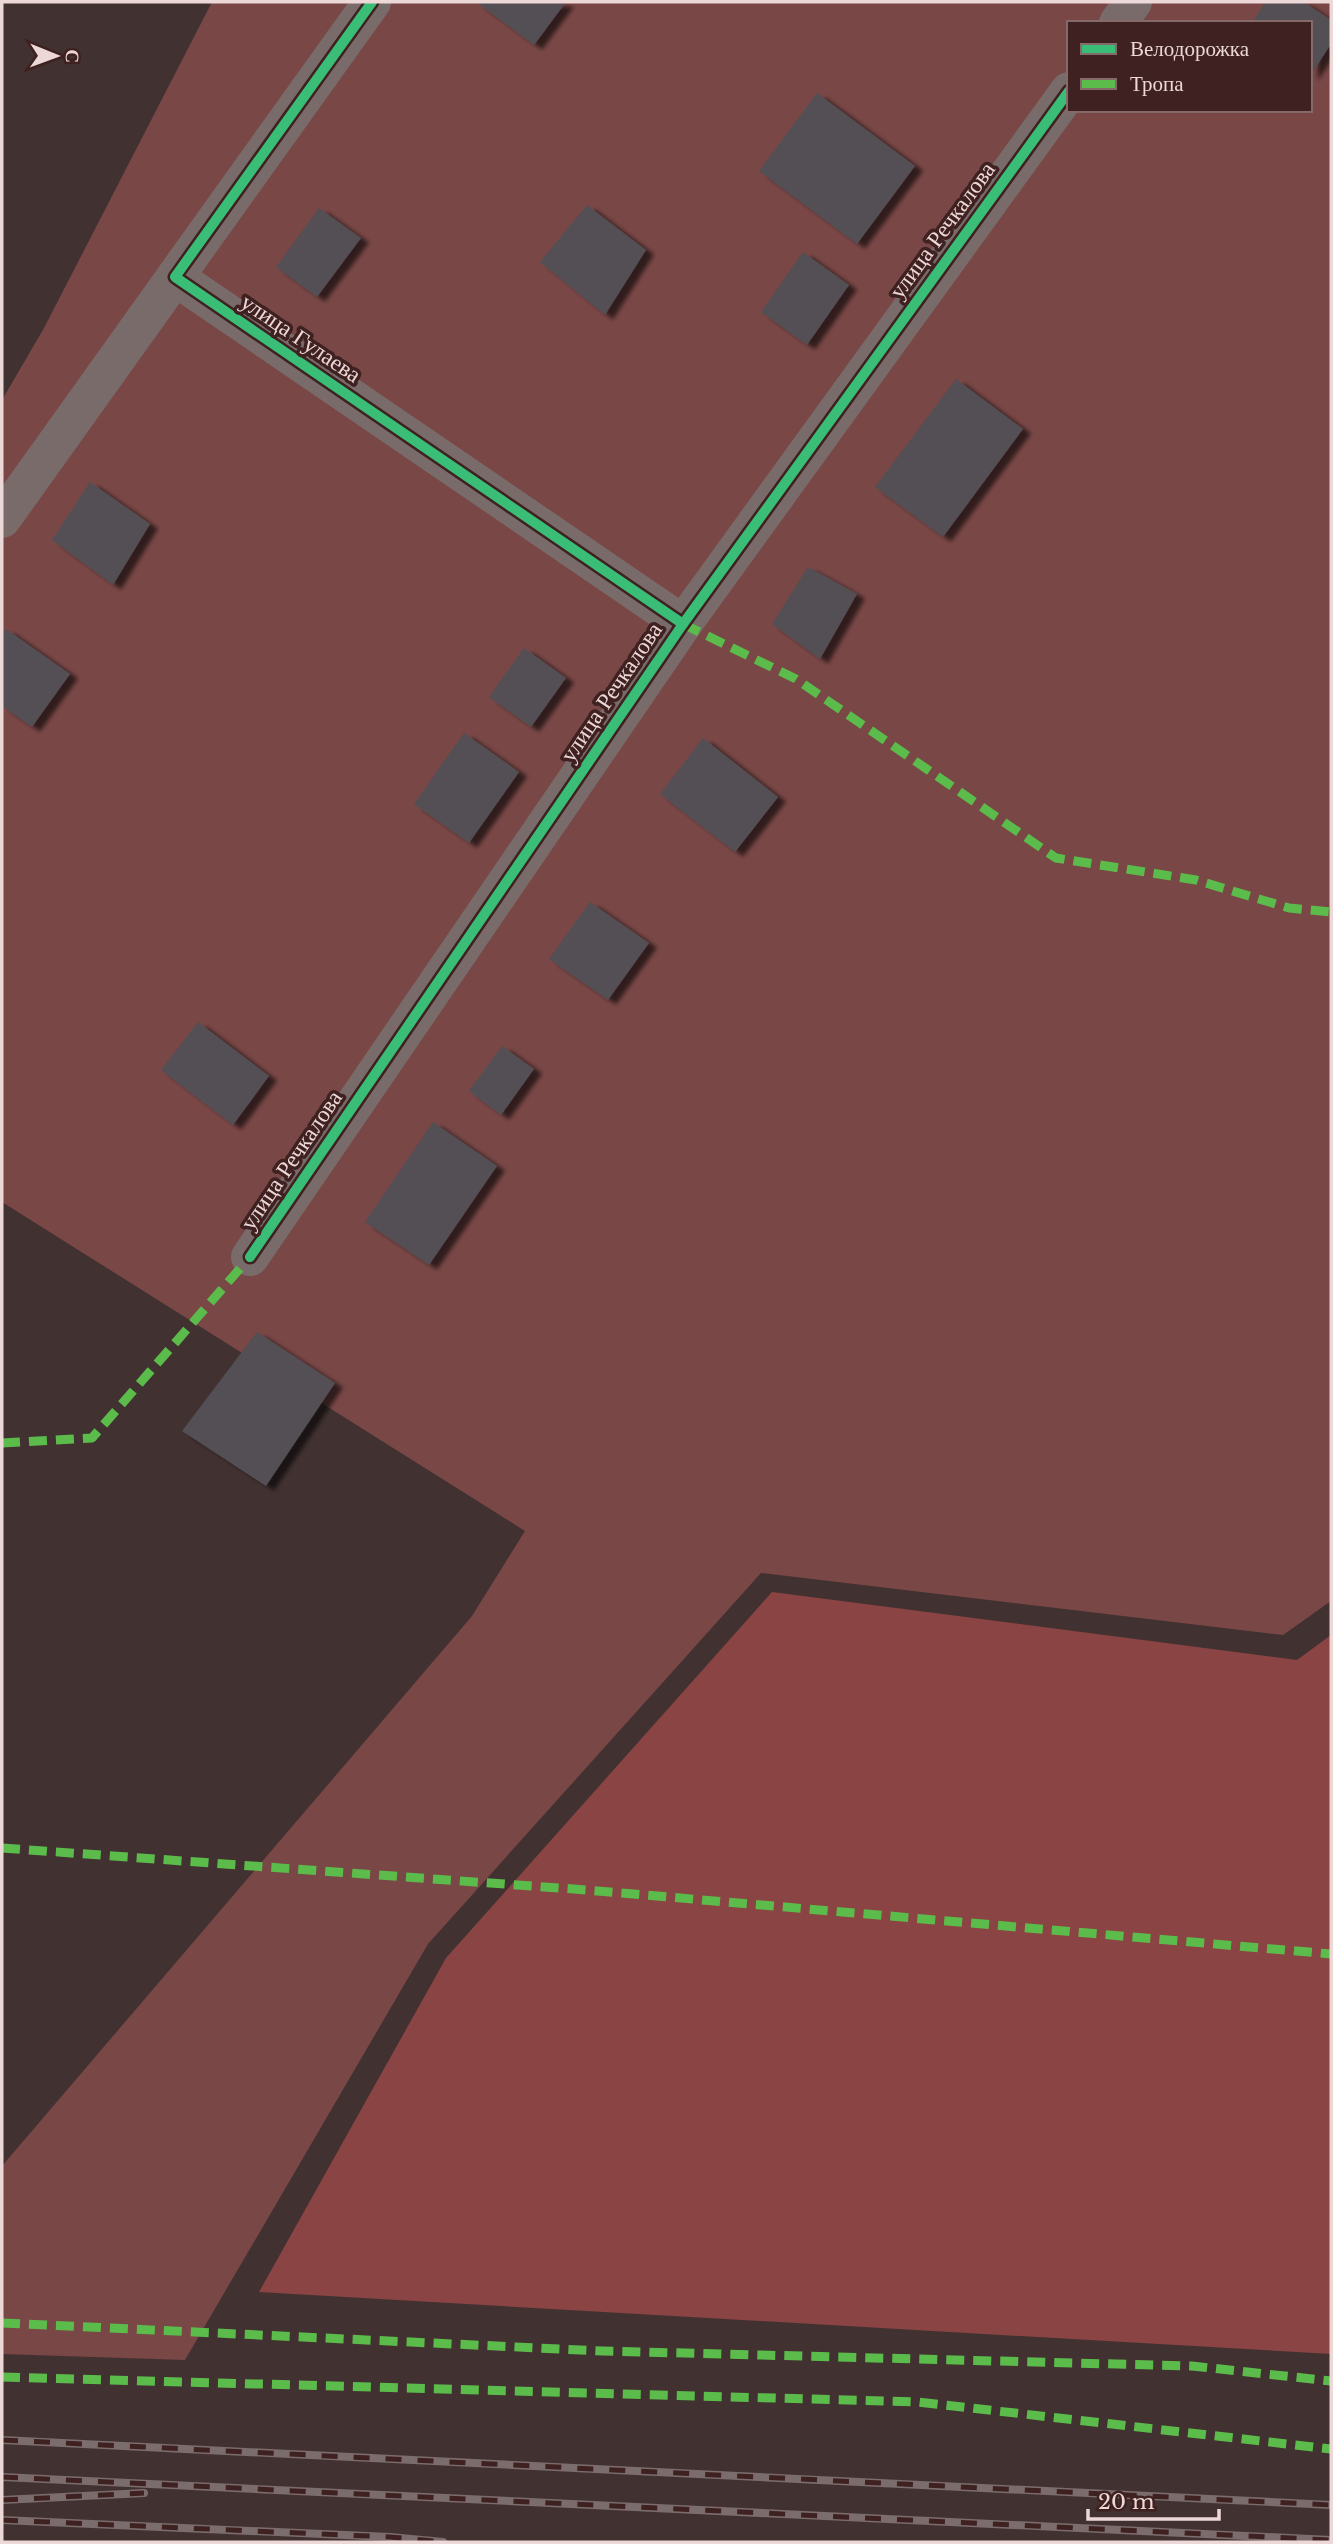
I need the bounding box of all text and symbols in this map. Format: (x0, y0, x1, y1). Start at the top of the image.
north arrow (21, 21, 91, 91)
legend (1067, 21, 1312, 112)
text: Велодорожка (1130, 36, 1250, 62)
text: С (61, 49, 84, 63)
text: Тропа (1130, 71, 1184, 97)
street label: улица Речкалова (883, 156, 1001, 304)
street label: улица Гулаева (236, 288, 366, 388)
street label: улица Речкалова (554, 617, 668, 767)
street label: улица Речкалова (234, 1085, 348, 1235)
scale bar (1088, 2478, 1219, 2522)
text: 20 m (1098, 2489, 1155, 2515)

